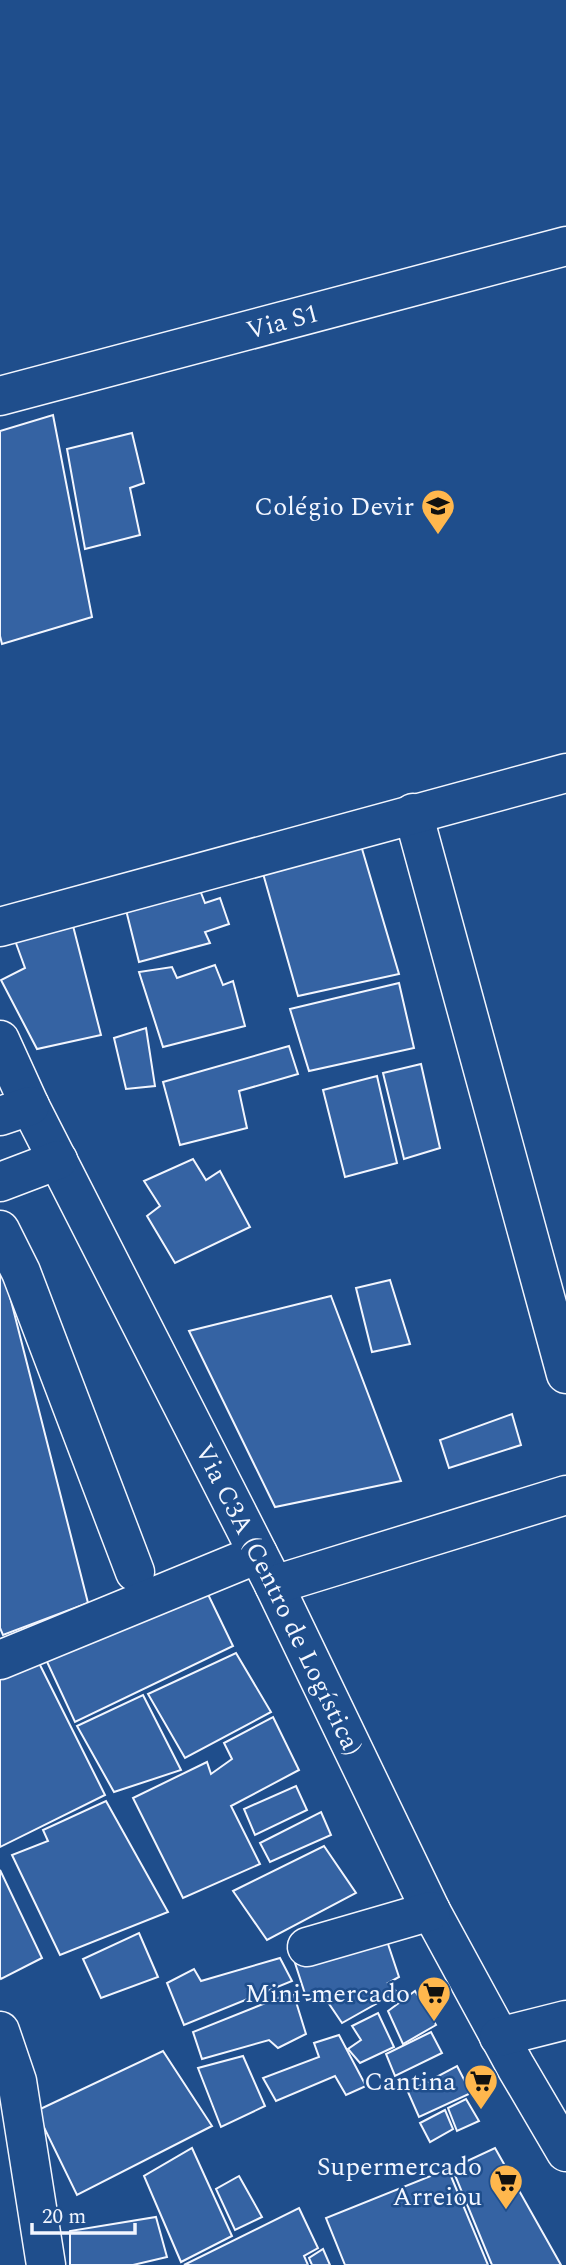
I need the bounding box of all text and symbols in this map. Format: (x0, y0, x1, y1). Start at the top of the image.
street label: Via S1 (242, 293, 323, 351)
place label: Colégio Devir (254, 487, 414, 527)
school or university icon: Colégio Devir (419, 487, 457, 536)
street label: Via C3A (Centro de Logística) (184, 1436, 372, 1763)
place label: Mini-mercado (245, 1974, 410, 2014)
supermarket icon: Mini-mercado (415, 1974, 453, 2023)
place label: Cantina (364, 2062, 456, 2102)
supermarket icon: Cantina (462, 2062, 500, 2111)
place label: Supermercado Arreiou (317, 2147, 482, 2217)
supermarket icon: Supermercado Arreiou (487, 2162, 525, 2211)
scale bar (32, 2192, 135, 2236)
text: 20 m (42, 2201, 86, 2233)

